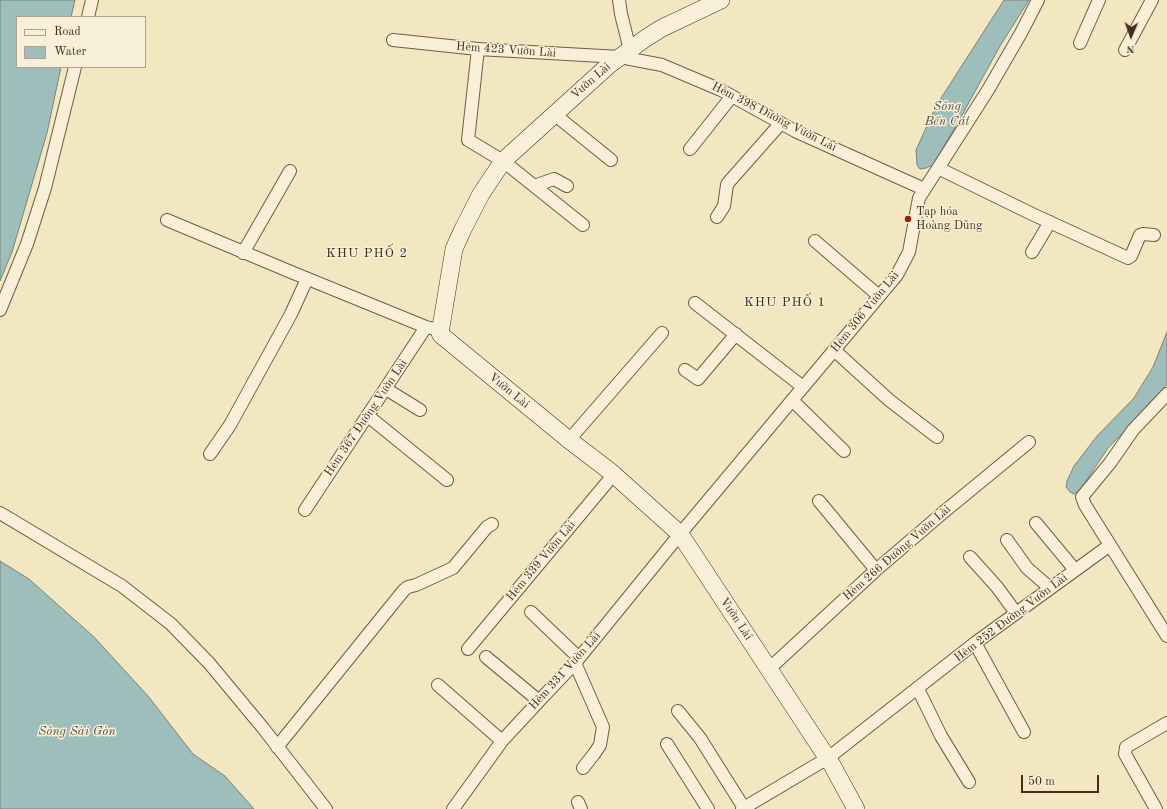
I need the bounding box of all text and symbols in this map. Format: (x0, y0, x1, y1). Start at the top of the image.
legend (16, 16, 146, 68)
north arrow (1111, 16, 1151, 56)
text: Road (54, 26, 81, 38)
street label: Hẻm 423 Vườn Lài (455, 39, 557, 61)
text: N (1126, 43, 1135, 54)
text: Water (54, 46, 86, 58)
street label: Vườn Lài (568, 60, 614, 102)
street label: Hẻm 398 Đường Vườn Lài (709, 79, 839, 155)
water label: Sông Bến Cát (924, 99, 970, 130)
place label: Tạp hóa Hoàng Dũng (916, 205, 982, 233)
marker: Tạp hóa Hoàng Dũng (903, 214, 913, 224)
district label: KHU PHỐ 2 (326, 246, 408, 262)
street label: Hẻm 306 Vườn Lài (828, 269, 902, 355)
district label: KHU PHỐ 1 (744, 295, 826, 311)
street label: Hẻm 367 Đường Vườn Lài (321, 357, 411, 479)
street label: Vườn Lài (486, 370, 532, 412)
street label: Hẻm 266 Đường Vườn Lài (840, 502, 954, 604)
street label: Hẻm 339 Vườn Lài (503, 518, 579, 604)
street label: Hẻm 252 Đường Vườn Lài (952, 571, 1070, 665)
street label: Vườn Lài (717, 595, 755, 643)
street label: Hẻm 331 Vườn Lài (526, 629, 604, 713)
water label: Sông Sài Gòn (38, 724, 116, 740)
scale bar (1023, 767, 1101, 793)
text: 50 m (1028, 776, 1055, 788)

